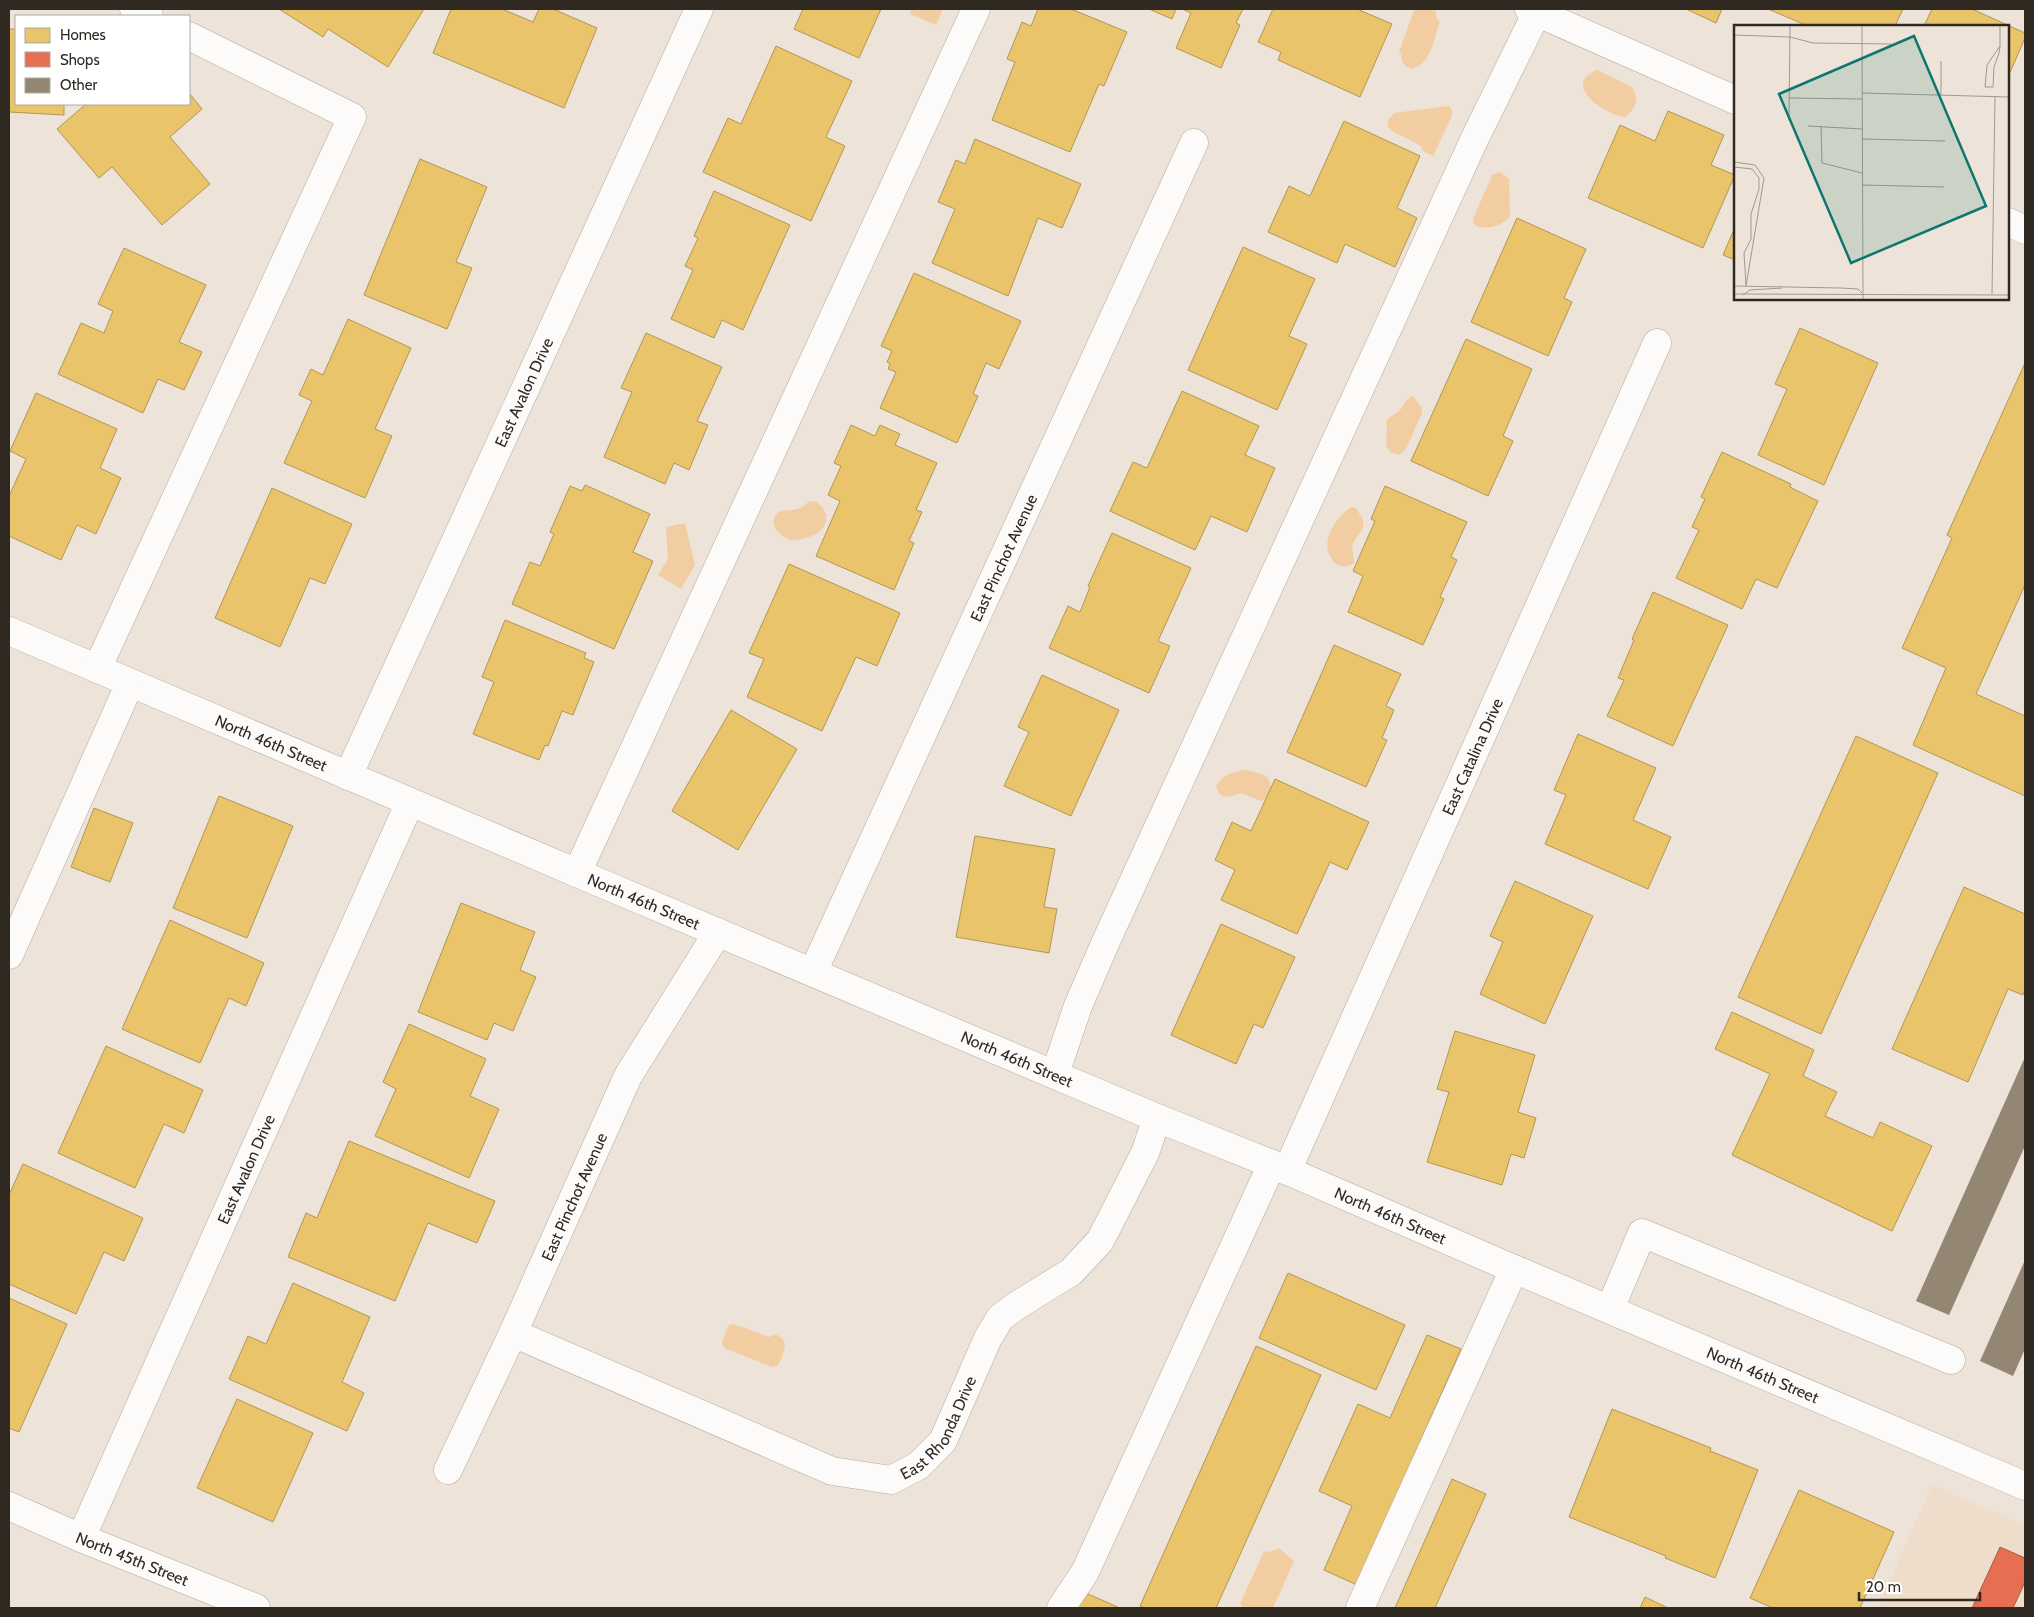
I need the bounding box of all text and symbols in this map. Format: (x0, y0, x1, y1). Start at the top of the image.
legend (15, 15, 190, 105)
inset map (1734, 25, 2009, 300)
text: Homes (60, 26, 106, 44)
text: Shops (60, 51, 100, 69)
text: Other (60, 76, 97, 94)
street label: East Avalon Drive (491, 335, 557, 450)
street label: East Pinchot Avenue (966, 491, 1041, 625)
street label: East Catalina Drive (1438, 695, 1507, 818)
street label: North 46th Street (212, 711, 330, 776)
street label: North 46th Street (585, 870, 703, 934)
street label: North 46th Street (958, 1027, 1076, 1092)
street label: East Avalon Drive (214, 1112, 279, 1227)
street label: East Pinchot Avenue (538, 1130, 611, 1264)
street label: North 46th Street (1331, 1183, 1450, 1249)
street label: North 46th Street (1704, 1343, 1822, 1408)
street label: East Rhonda Drive (897, 1373, 980, 1484)
street label: North 45th Street (73, 1528, 192, 1590)
scale bar (1859, 1570, 1980, 1602)
text: 20 m (1866, 1578, 1901, 1596)

